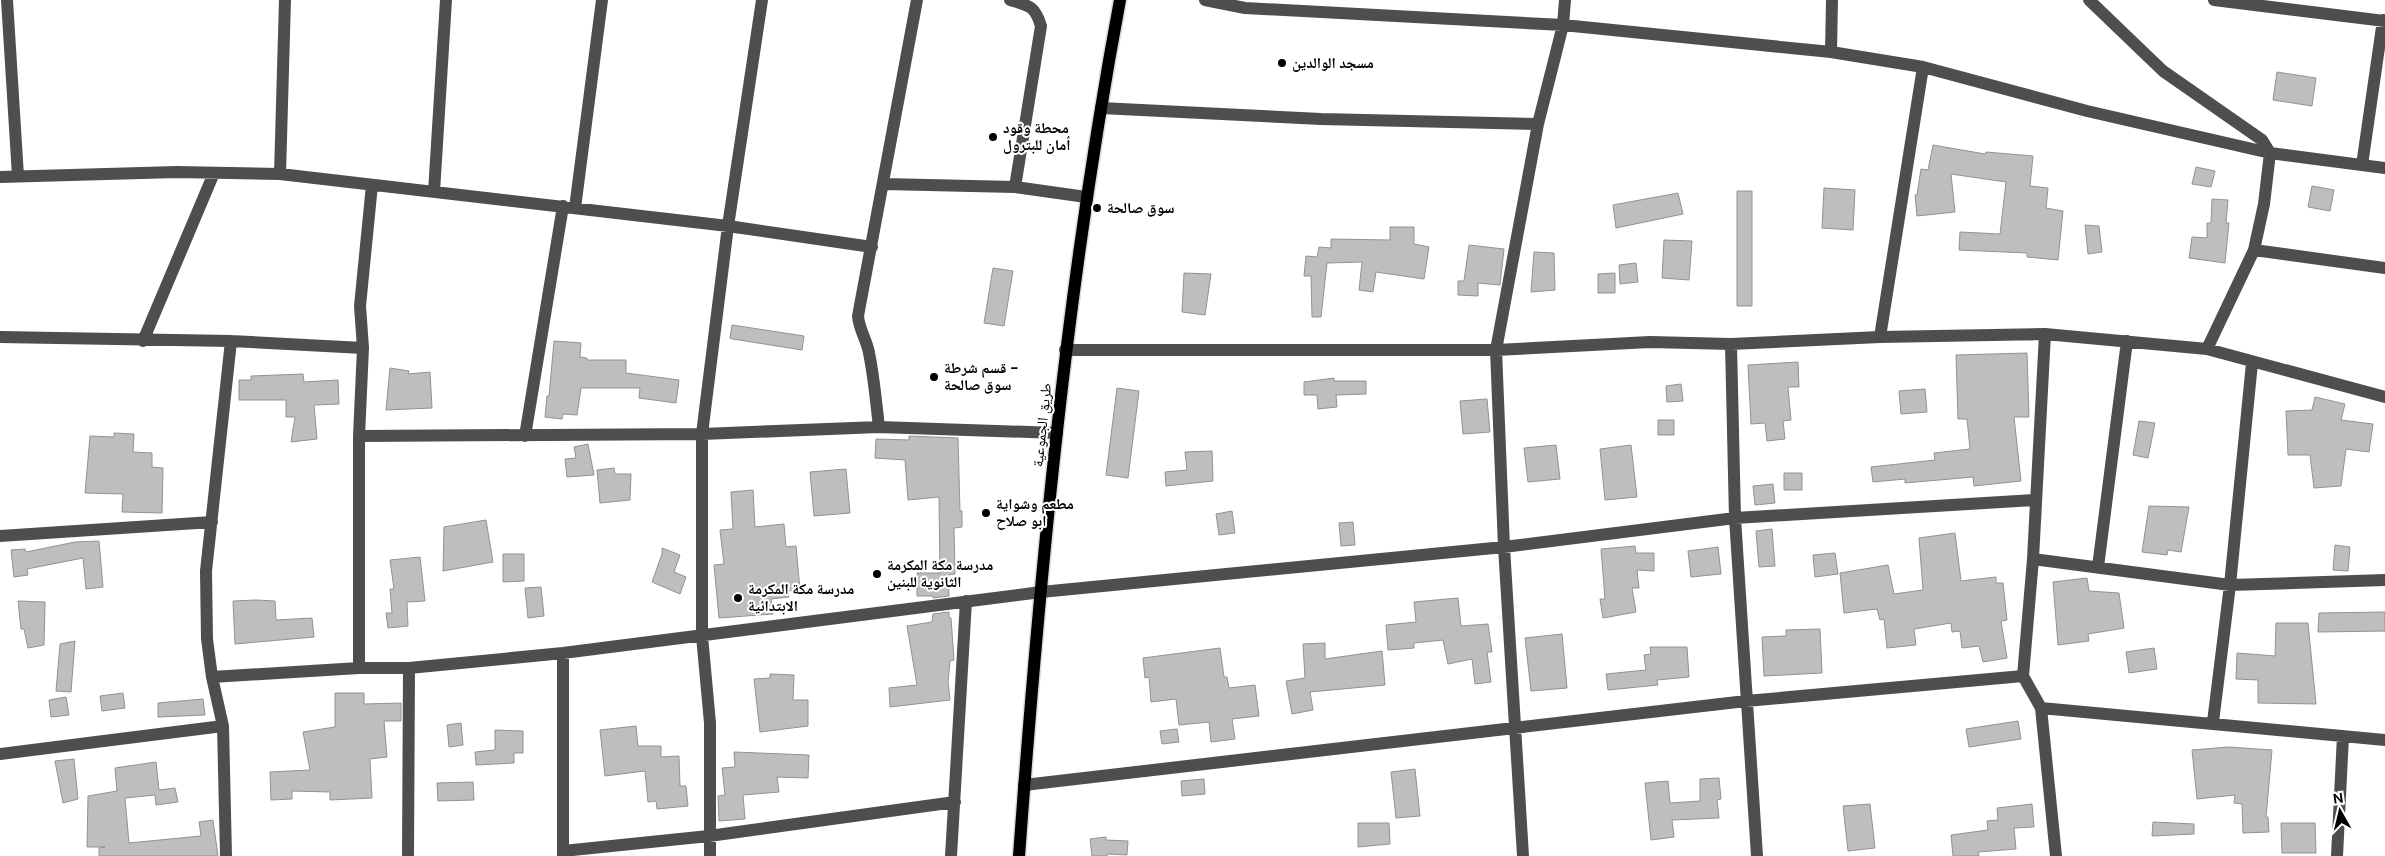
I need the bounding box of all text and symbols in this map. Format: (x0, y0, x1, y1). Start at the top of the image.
place label: مسجد الوالدين (1292, 53, 1374, 73)
marker: مسجد الوالدين (1276, 57, 1288, 69)
place label: محطة وقود أمان للبترول (1003, 118, 1071, 155)
marker: محطة وقود أمان للبترول (987, 131, 999, 143)
place label: سوق صالحة (1107, 198, 1174, 218)
marker: سوق صالحة (1091, 202, 1103, 214)
place label: قسم شرطة - سوق صالحة (944, 358, 1019, 395)
marker: قسم شرطة - سوق صالحة (928, 371, 940, 383)
street label: طريق الجموعية (1028, 382, 1056, 468)
place label: مطعم وشواية ابو صلاح (996, 494, 1074, 531)
marker: مطعم وشواية ابو صلاح (980, 507, 992, 519)
place label: مدرسة مكة المكرمة الثانوية للبنين (887, 555, 993, 592)
marker: مدرسة مكة المكرمة الثانوية للبنين (871, 568, 883, 580)
place label: مدرسة مكة المكرمة الابتدائية (748, 579, 854, 616)
marker: مدرسة مكة المكرمة الابتدائية (732, 592, 744, 604)
north arrow (2315, 786, 2365, 836)
text: N (2332, 789, 2345, 808)

